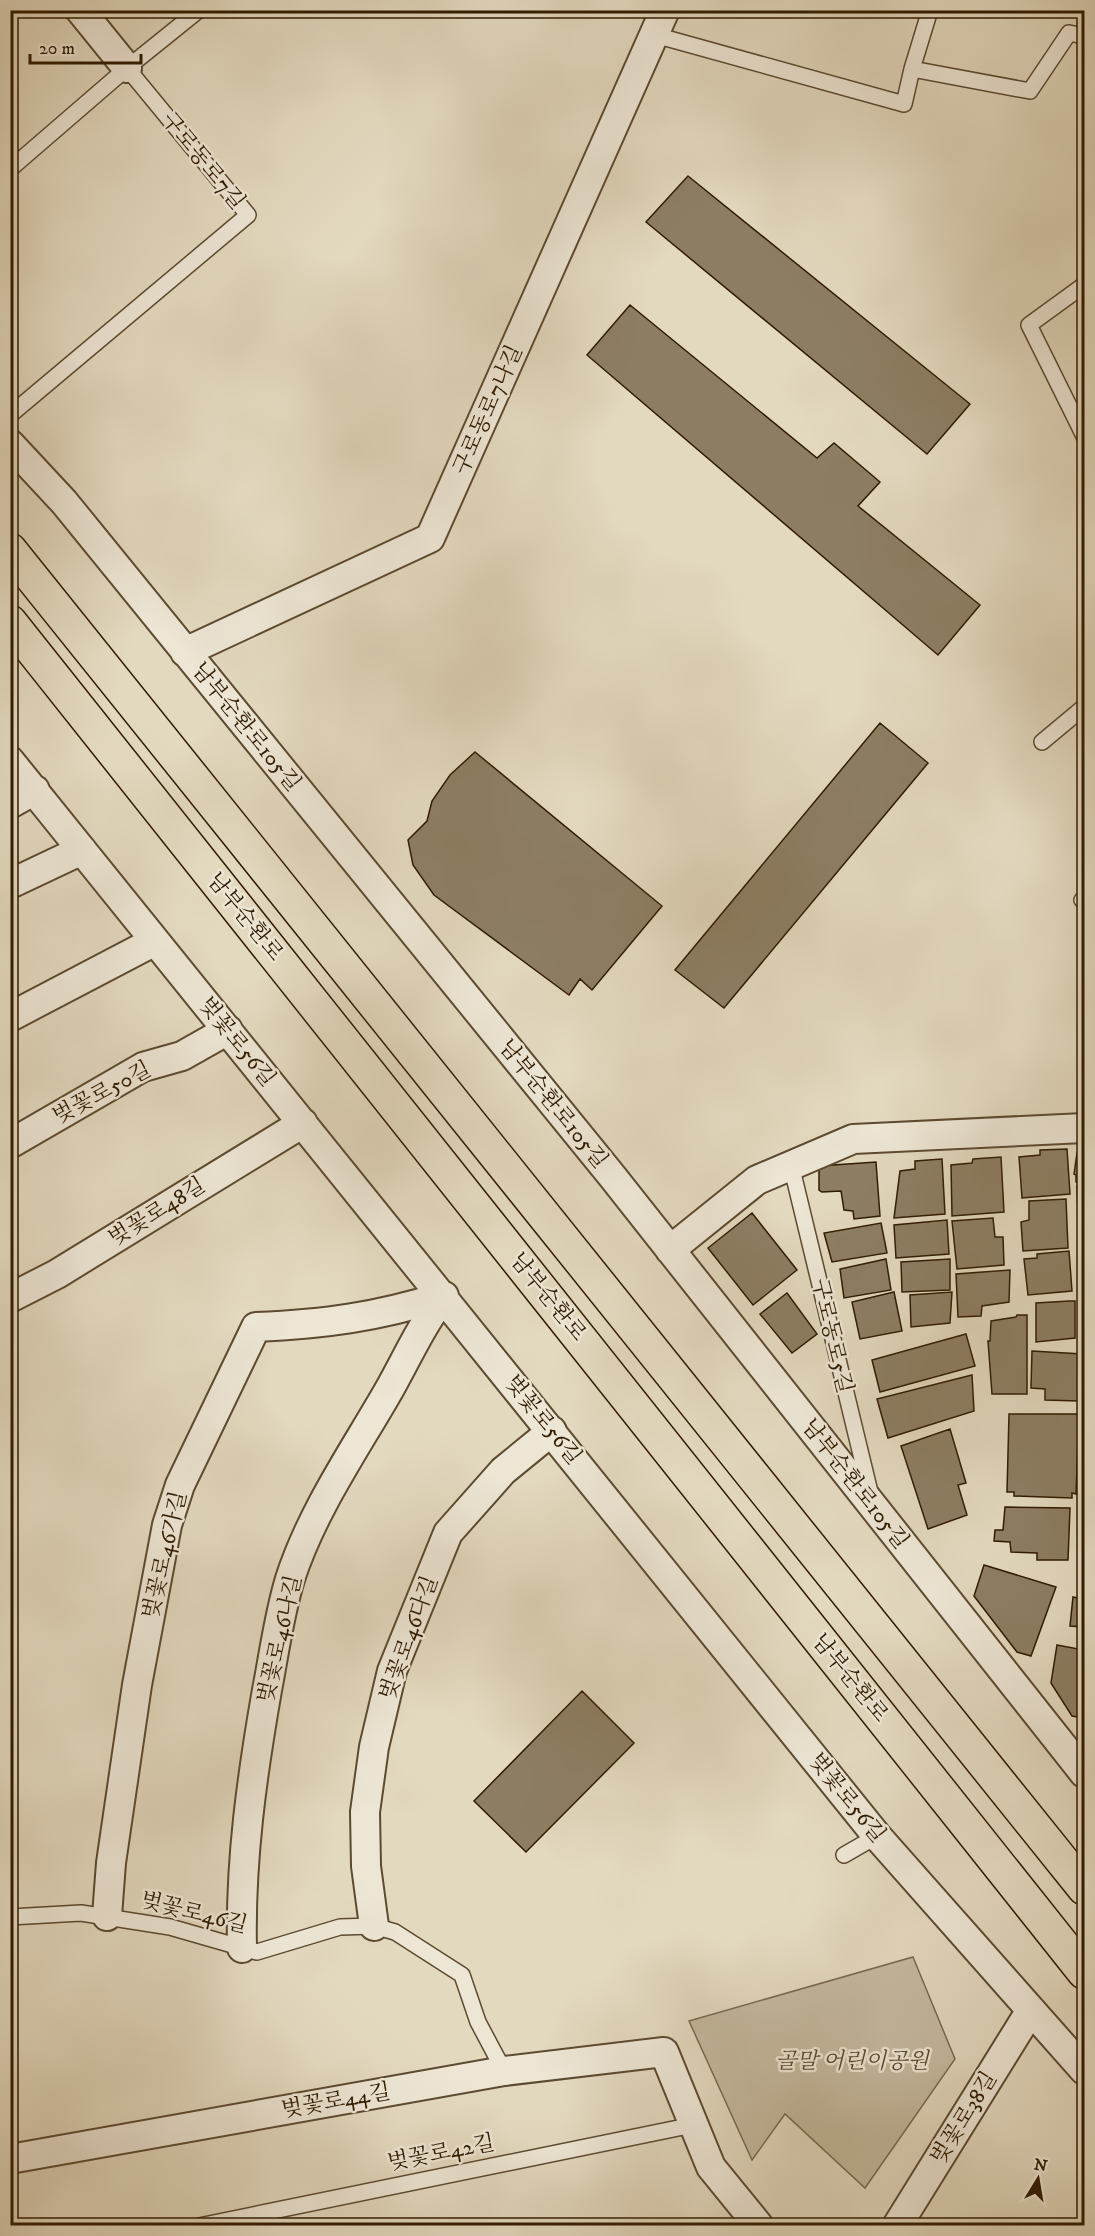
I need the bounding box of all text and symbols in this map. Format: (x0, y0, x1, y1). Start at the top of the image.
scale bar (30, 27, 141, 65)
text: 20 m (39, 38, 75, 60)
street label: 구로동로7길 (155, 107, 251, 215)
street label: 구로동로7나길 (447, 341, 529, 479)
street label: 남부순환로105길 (186, 657, 306, 797)
street label: 남부순환로 (201, 867, 289, 967)
street label: 벚꽃로56길 (193, 992, 281, 1092)
street label: 남부순환로105길 (493, 1034, 613, 1174)
street label: 벚꽃로50길 (48, 1056, 156, 1130)
street label: 벚꽃로48길 (104, 1172, 210, 1252)
street label: 남부순환로 (504, 1247, 592, 1347)
street label: 구로동로5길 (806, 1276, 858, 1396)
street label: 벚꽃로56길 (499, 1370, 587, 1470)
street label: 남부순환로105길 (796, 1413, 914, 1555)
street label: 벚꽃로46가길 (137, 1488, 193, 1622)
street label: 벚꽃로46나길 (252, 1572, 308, 1706)
street label: 벚꽃로46다길 (374, 1572, 444, 1704)
street label: 남부순환로 (806, 1628, 894, 1728)
street label: 벚꽃로56길 (803, 1748, 891, 1848)
street label: 벚꽃로46길 (138, 1887, 250, 1939)
park label: 골말 어린이공원 (775, 2048, 931, 2075)
street label: 벚꽃로38길 (925, 2067, 1003, 2169)
street label: 벚꽃로44길 (279, 2078, 393, 2124)
street label: 벚꽃로42길 (385, 2129, 497, 2177)
north arrow (1008, 2149, 1068, 2209)
text: N (1032, 2154, 1049, 2176)

